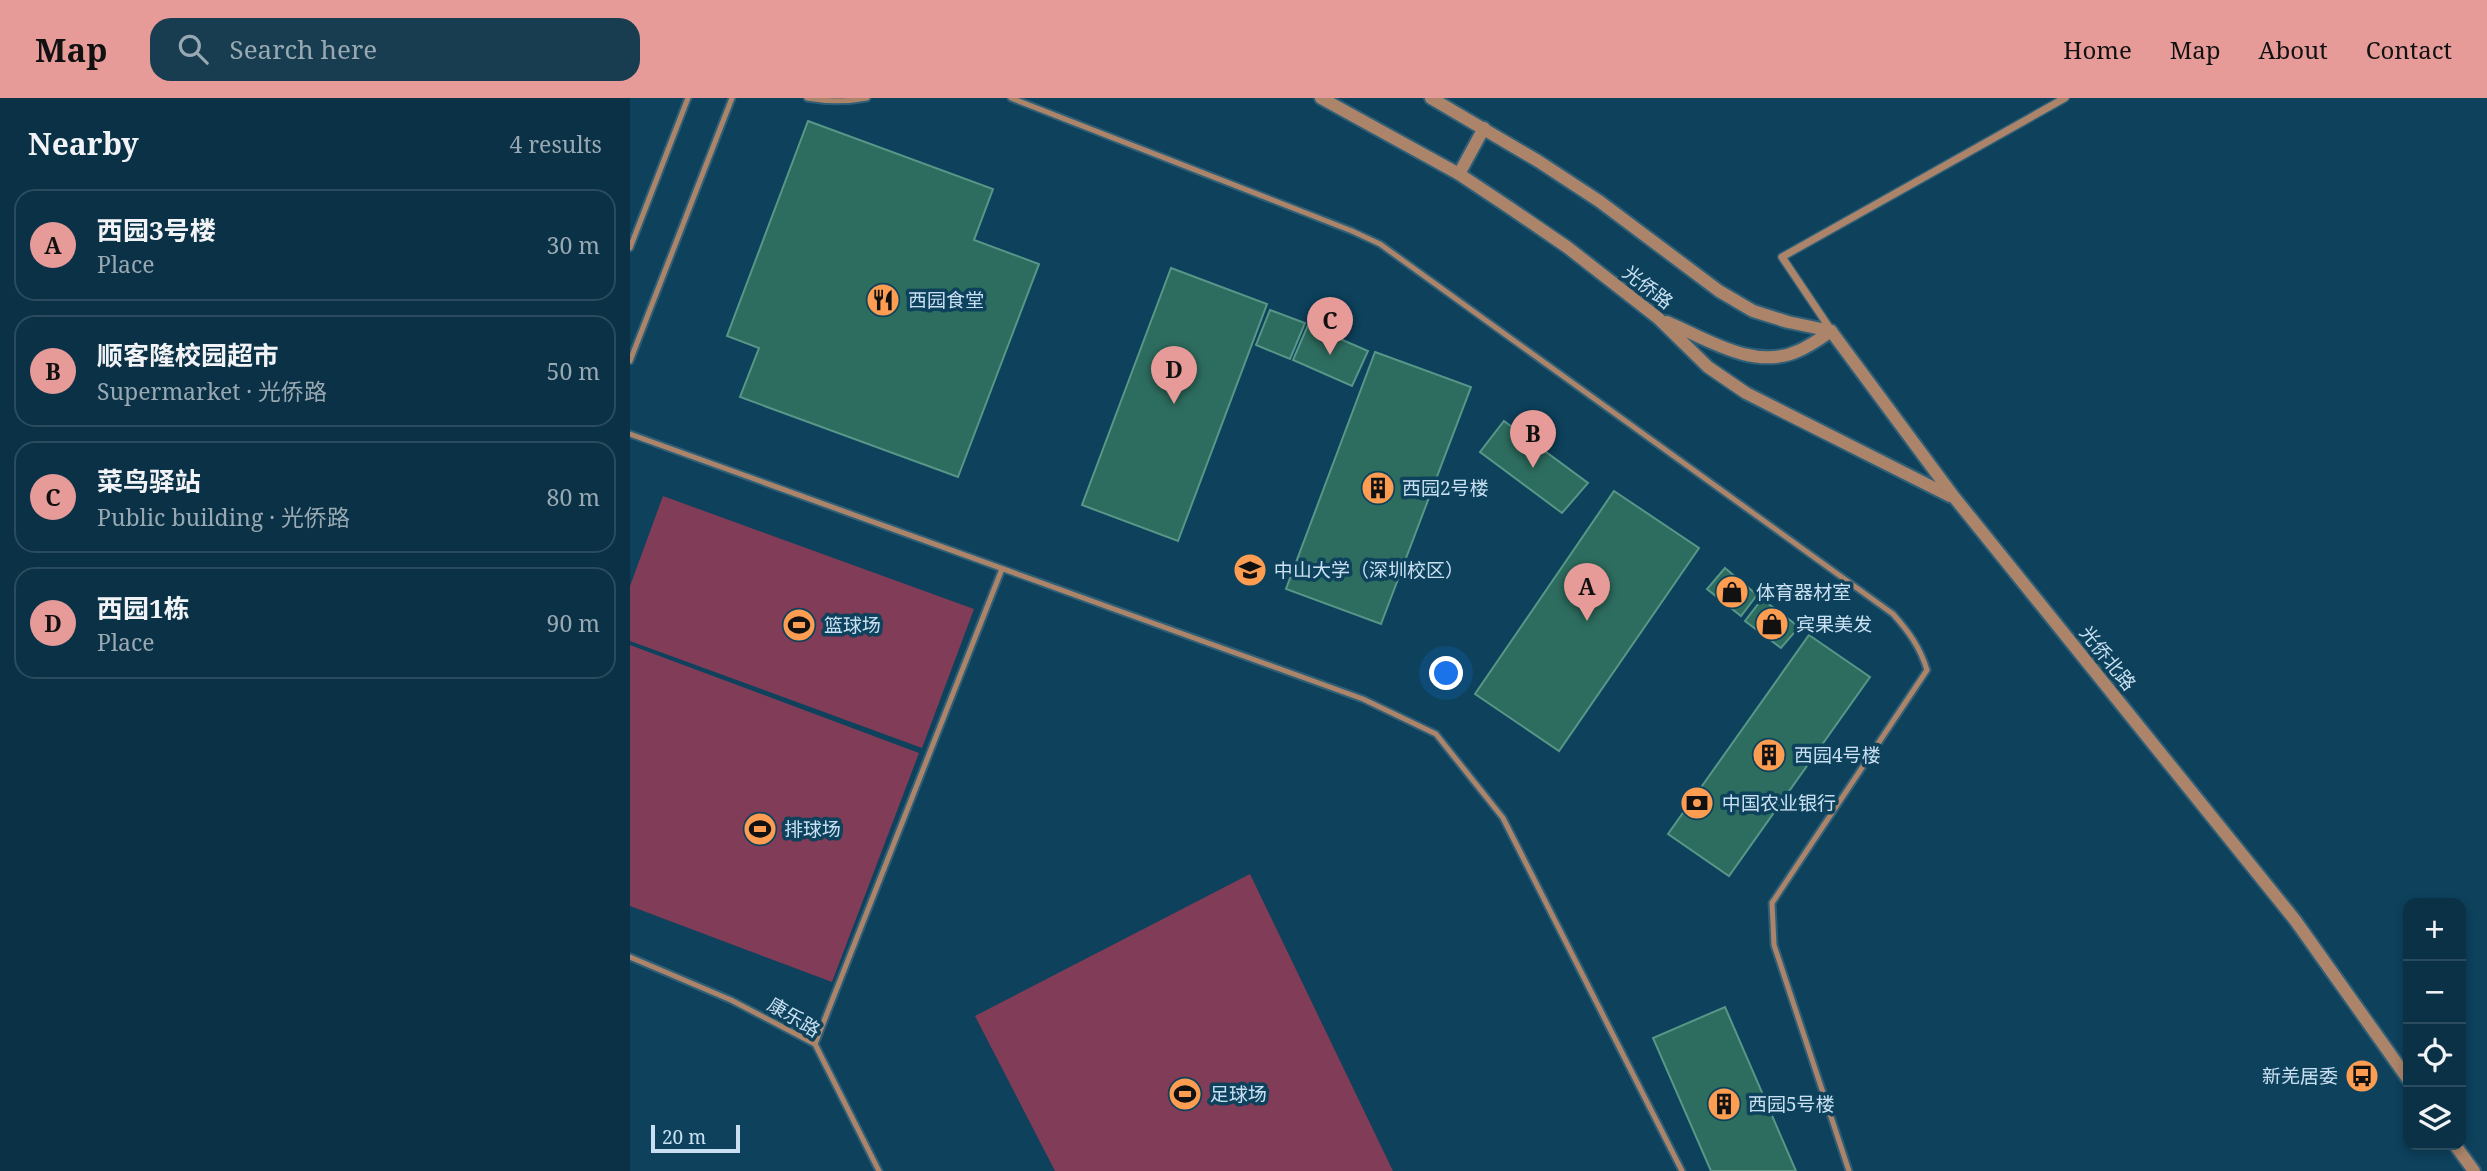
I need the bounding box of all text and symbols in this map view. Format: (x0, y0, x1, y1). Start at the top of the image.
search box (150, 18, 640, 81)
text: Map (35, 27, 108, 72)
icon: search (174, 30, 212, 68)
text: Search here (230, 31, 377, 67)
text: Home (2063, 33, 2132, 66)
text: Map (2170, 33, 2221, 66)
text: About (2259, 33, 2328, 66)
text: Contact (2366, 33, 2452, 66)
text: Nearby (28, 123, 139, 164)
text: 4 results (509, 128, 602, 160)
text: 西园3号楼 (97, 212, 216, 248)
text: A (44, 229, 62, 261)
text: 30 m (547, 229, 600, 261)
text: Place (97, 248, 155, 280)
street label: 光侨路 (1618, 259, 1678, 315)
restaurant icon: 西园食堂 (864, 281, 902, 319)
place label: 西园食堂 (908, 287, 984, 313)
pin: C (1307, 297, 1353, 355)
text: 顺客隆校园超市 (97, 337, 279, 373)
pin: D (1151, 346, 1197, 404)
text: B (45, 355, 61, 387)
text: 50 m (547, 355, 600, 387)
text: Supermarket · 光侨路 (97, 375, 327, 407)
pin: B (1510, 410, 1556, 468)
text: 菜鸟驿站 (97, 463, 201, 499)
building icon: 西园2号楼 (1359, 469, 1397, 507)
place label: 西园2号楼 (1402, 475, 1489, 501)
text: C (45, 481, 61, 513)
text: 80 m (547, 481, 600, 513)
text: Public building · 光侨路 (97, 501, 350, 533)
school or university icon: 中山大学（深圳校区） (1231, 551, 1269, 589)
place label: 中山大学（深圳校区） (1274, 557, 1464, 583)
pin: A (1564, 563, 1610, 621)
shop icon: 体育器材室 (1713, 573, 1751, 611)
place label: 体育器材室 (1756, 579, 1851, 605)
text: 西园1栋 (97, 590, 190, 626)
shop icon: 宾果美发 (1753, 605, 1791, 643)
sports icon: 篮球场 (780, 606, 818, 644)
text: D (44, 607, 62, 639)
text: 90 m (547, 607, 600, 639)
place label: 宾果美发 (1796, 611, 1872, 637)
place label: 篮球场 (824, 612, 881, 638)
street label: 光侨北路 (2074, 620, 2142, 696)
text: Place (97, 626, 155, 658)
your location (1429, 656, 1463, 690)
building icon: 西园4号楼 (1750, 736, 1788, 774)
place label: 西园4号楼 (1794, 742, 1881, 768)
bank icon: 中国农业银行 (1678, 784, 1716, 822)
place label: 中国农业银行 (1722, 790, 1836, 816)
sports icon: 排球场 (741, 810, 779, 848)
place label: 排球场 (784, 816, 841, 842)
map controls (2403, 898, 2466, 1150)
button: + (2403, 898, 2466, 961)
button: − (2403, 961, 2466, 1024)
street label: 康乐路 (763, 991, 825, 1043)
button: locate (2403, 1024, 2466, 1087)
bus stop icon: 新羌居委 (2343, 1057, 2381, 1095)
place label: 新羌居委 (2262, 1063, 2338, 1089)
sports icon: 足球场 (1166, 1075, 1204, 1113)
place label: 足球场 (1210, 1081, 1267, 1107)
building icon: 西园5号楼 (1705, 1085, 1743, 1123)
button: layers (2403, 1087, 2466, 1150)
place label: 西园5号楼 (1748, 1091, 1835, 1117)
scale bar (651, 1122, 740, 1154)
text: 20 m (662, 1124, 706, 1150)

